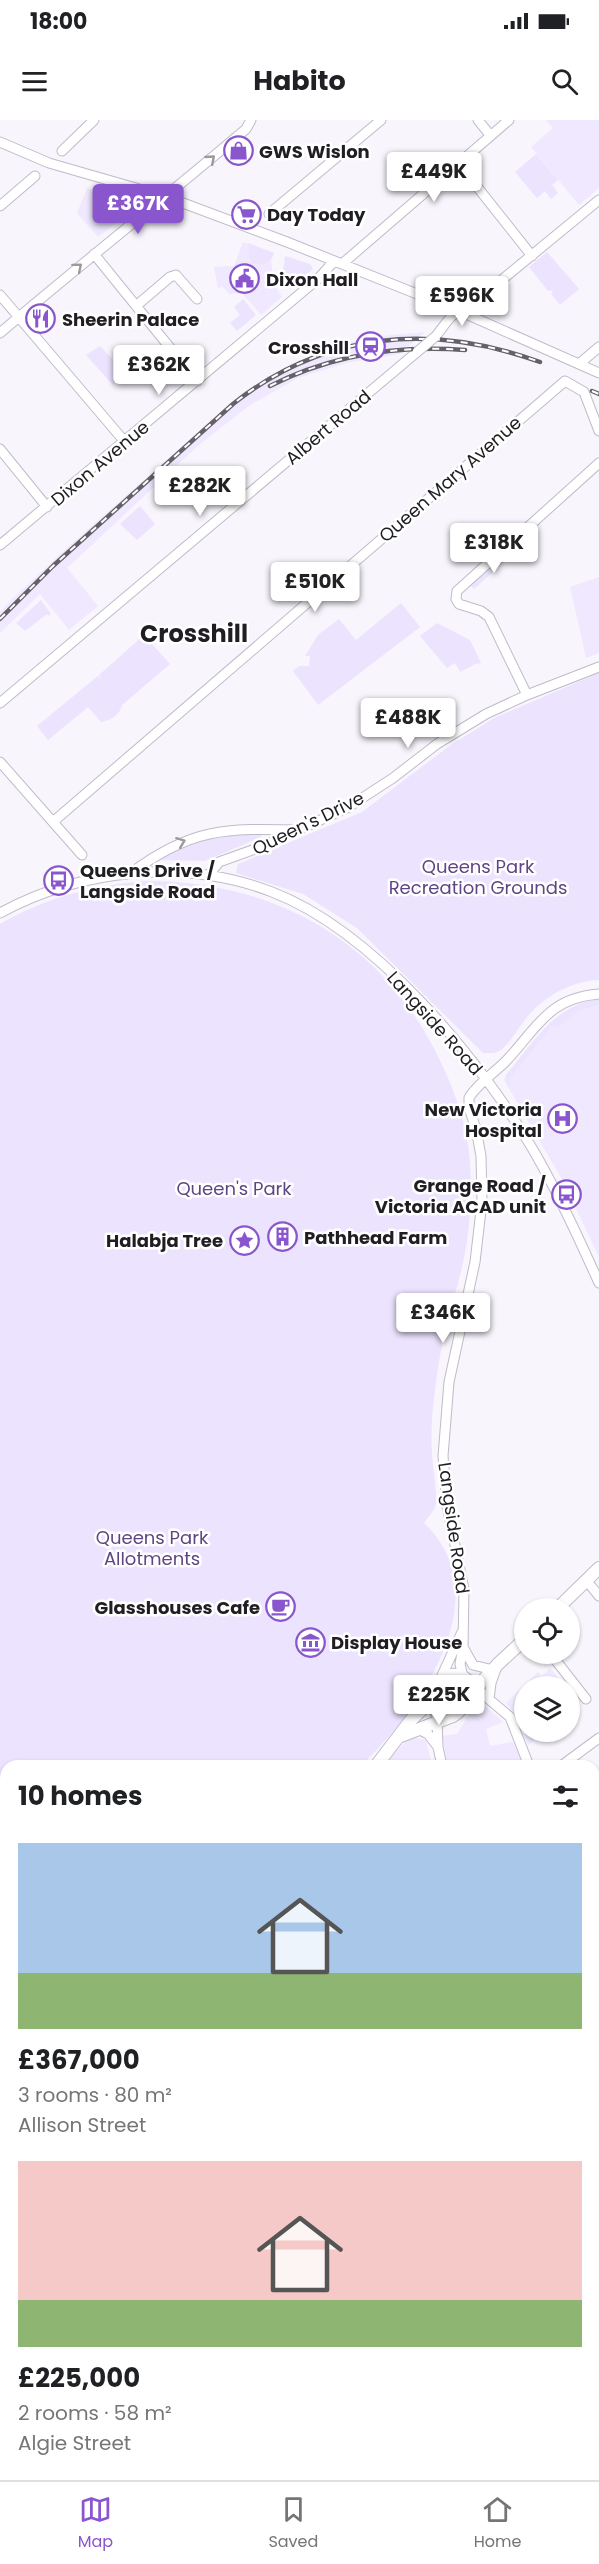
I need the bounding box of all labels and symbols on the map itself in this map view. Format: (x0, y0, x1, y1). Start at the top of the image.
shop icon: GWS Wislon (222, 135, 254, 167)
place label: GWS Wislon (259, 139, 370, 164)
pin: £449K (392, 152, 476, 203)
one-way arrow (204, 155, 214, 166)
pin: £367K (96, 184, 180, 235)
supermarket icon: Day Today (230, 198, 262, 230)
place label: Day Today (267, 202, 366, 227)
one-way arrow (71, 263, 82, 274)
public building icon: Dixon Hall (229, 263, 261, 295)
place label: Dixon Hall (266, 267, 358, 292)
pin: £596K (420, 276, 504, 327)
restaurant icon: Sheerin Palace (25, 303, 57, 335)
place label: Sheerin Palace (62, 307, 199, 332)
station icon: Crosshill (354, 331, 386, 363)
place label: Crosshill (268, 335, 349, 360)
pin: £362K (117, 345, 201, 396)
street label: Albert Road (280, 384, 376, 470)
street label: Queen Mary Avenue (373, 410, 527, 548)
street label: Dixon Avenue (46, 414, 154, 512)
pin: £282K (158, 466, 242, 517)
pin: £318K (452, 523, 536, 574)
pin: £510K (273, 562, 357, 613)
district label: Crosshill (140, 617, 248, 650)
pin: £488K (366, 698, 450, 749)
street label: Queen's Drive (248, 785, 368, 861)
one-way arrow (174, 837, 185, 849)
park label: Queens Park Recreation Grounds (389, 854, 567, 900)
place label: Queens Drive / Langside Road (80, 858, 215, 904)
bus stop icon: Queens Drive / Langside Road (43, 864, 75, 896)
street label: Langside Road (381, 965, 489, 1081)
place label: New Victoria Hospital (425, 1097, 542, 1143)
hospital icon: New Victoria Hospital (547, 1103, 579, 1135)
place label: Grange Road / Victoria ACAD unit (375, 1173, 546, 1219)
park label: Queen's Park (176, 1176, 292, 1201)
bus stop icon: Grange Road / Victoria ACAD unit (551, 1179, 583, 1211)
building icon: Pathhead Farm (267, 1221, 299, 1253)
place icon: Halabja Tree (228, 1224, 260, 1256)
place label: Pathhead Farm (304, 1225, 447, 1250)
place label: Halabja Tree (106, 1228, 223, 1253)
pin: £346K (401, 1293, 485, 1344)
street label: Langside Road (432, 1461, 476, 1595)
park label: Queens Park Allotments (96, 1525, 209, 1571)
cafe icon: Glasshouses Cafe (265, 1591, 297, 1623)
place label: Glasshouses Cafe (94, 1595, 260, 1620)
museum icon: Display House (294, 1626, 326, 1658)
place label: Display House (331, 1630, 462, 1655)
pin: £225K (397, 1675, 481, 1726)

